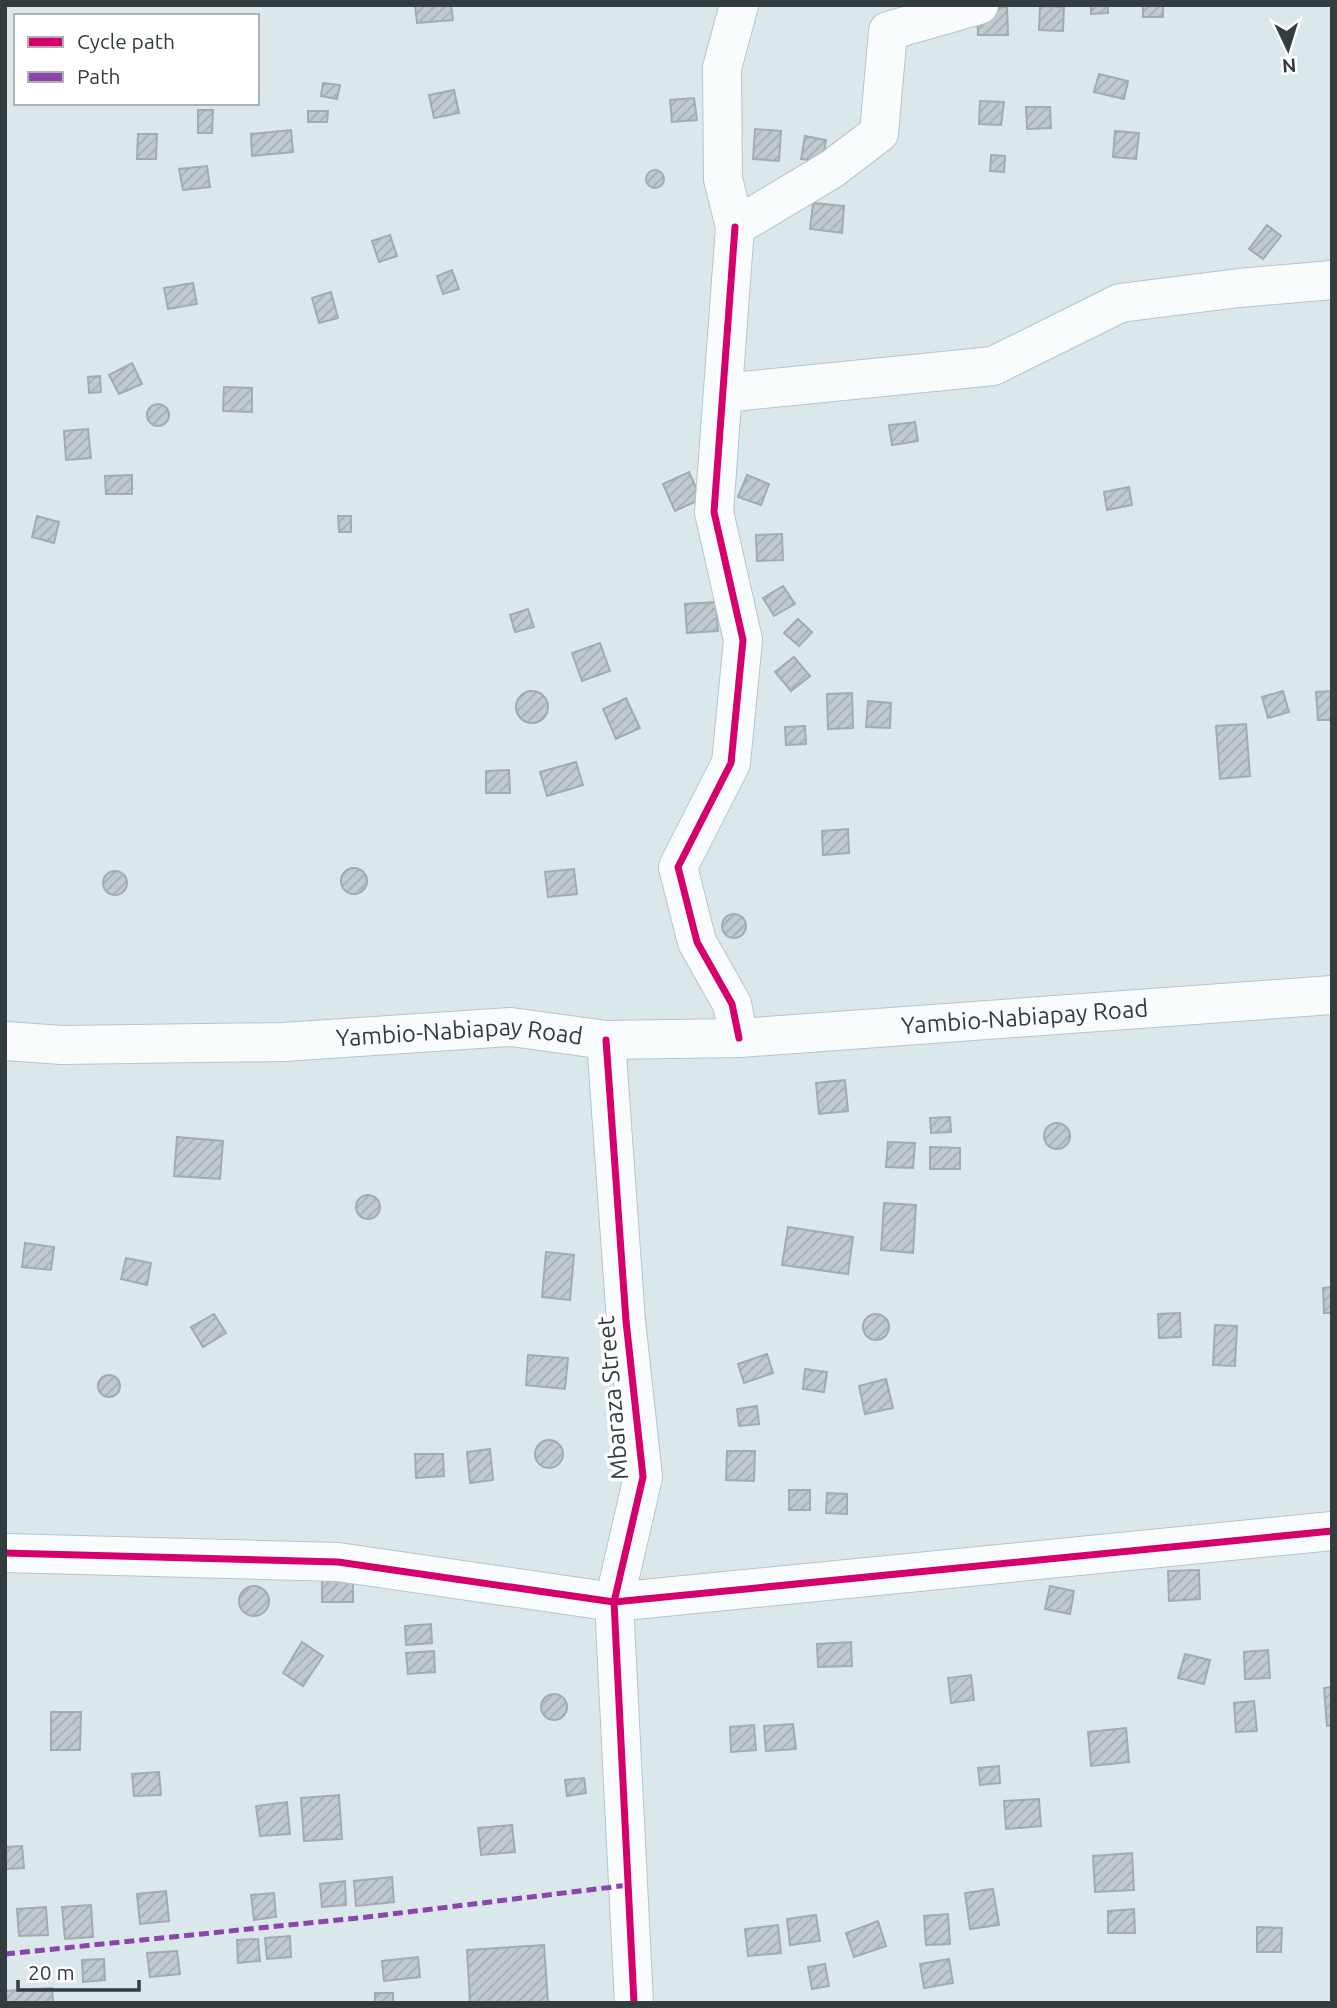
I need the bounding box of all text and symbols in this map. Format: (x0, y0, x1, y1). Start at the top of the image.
legend (14, 14, 259, 105)
north arrow (1253, 14, 1323, 84)
text: Cycle path (77, 29, 175, 53)
text: N (1281, 54, 1297, 77)
text: Path (77, 64, 120, 88)
street label: Yambio-Nabiapay Road (900, 994, 1149, 1039)
street label: Yambio-Nabiapay Road (335, 1013, 584, 1051)
street label: Mbaraza Street (592, 1314, 633, 1481)
scale bar (18, 1948, 138, 1992)
text: 20 m (28, 1960, 75, 1984)

